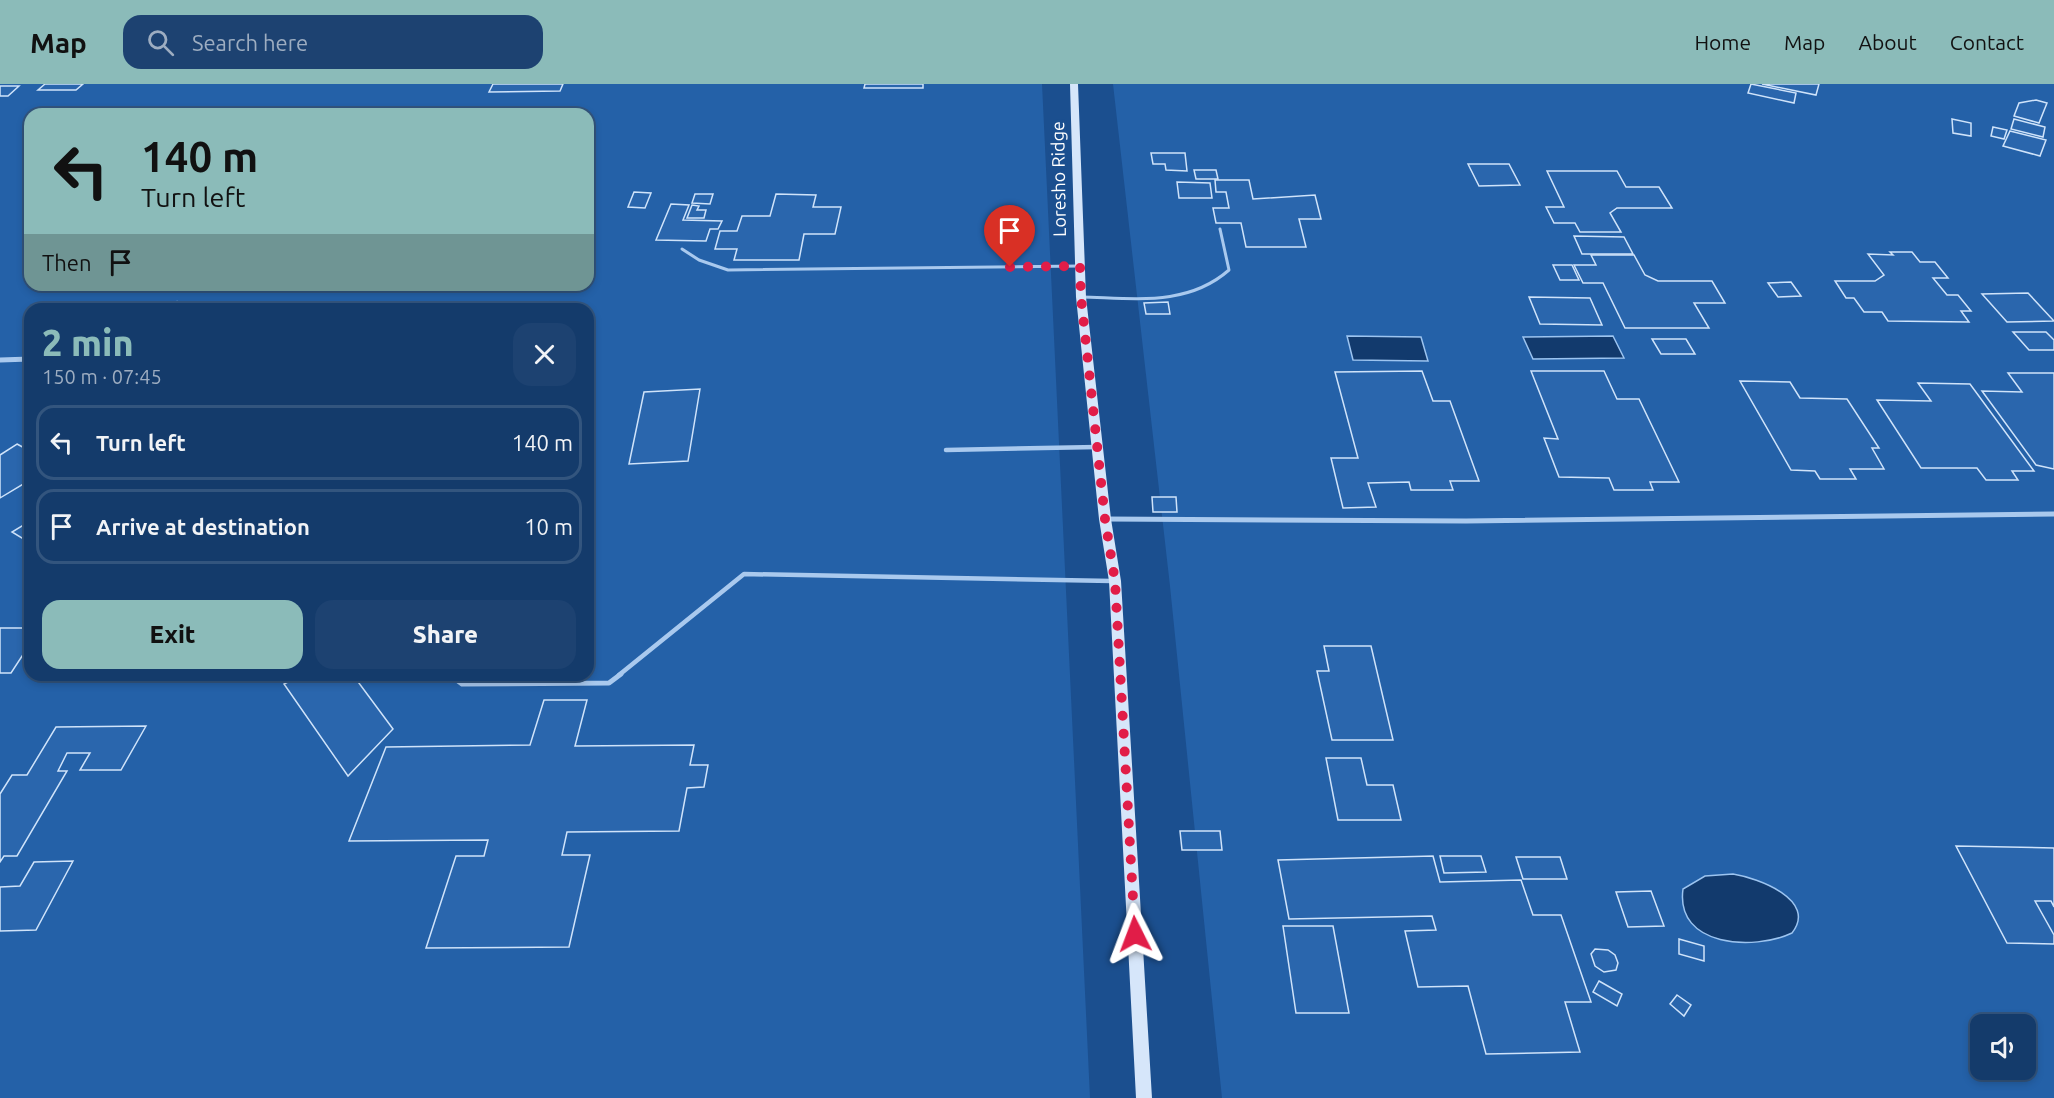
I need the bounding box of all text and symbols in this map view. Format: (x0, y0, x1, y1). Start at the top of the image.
search box (123, 15, 543, 69)
icon: search (144, 26, 177, 59)
text: Map (30, 27, 87, 58)
text: Search here (192, 30, 308, 55)
text: Home (1694, 30, 1751, 54)
text: Map (1784, 30, 1825, 54)
text: About (1858, 30, 1917, 54)
text: Contact (1950, 30, 2024, 54)
street label: Loresho Ridge (1047, 121, 1069, 237)
icon: left (42, 132, 120, 210)
text: 140 m (141, 133, 258, 180)
text: Turn left (141, 182, 245, 212)
pin (984, 205, 1035, 267)
icon: arrive (993, 214, 1026, 247)
icon: arrive (104, 246, 137, 279)
text: Then (42, 250, 92, 275)
text: 2 min (42, 322, 134, 363)
button: close (513, 323, 576, 386)
text: 150 m · 07:45 (42, 365, 162, 388)
icon: left (45, 426, 78, 459)
text: Turn left (96, 430, 186, 455)
text: 140 m (512, 430, 573, 455)
icon: arrive (45, 510, 78, 543)
text: Arrive at destination (96, 514, 310, 539)
text: 10 m (524, 514, 573, 539)
button: Exit (42, 600, 303, 669)
button: Share (315, 600, 576, 669)
position arrow (1103, 902, 1167, 966)
map controls (1970, 1014, 2036, 1080)
button: sound (1970, 1014, 2036, 1080)

